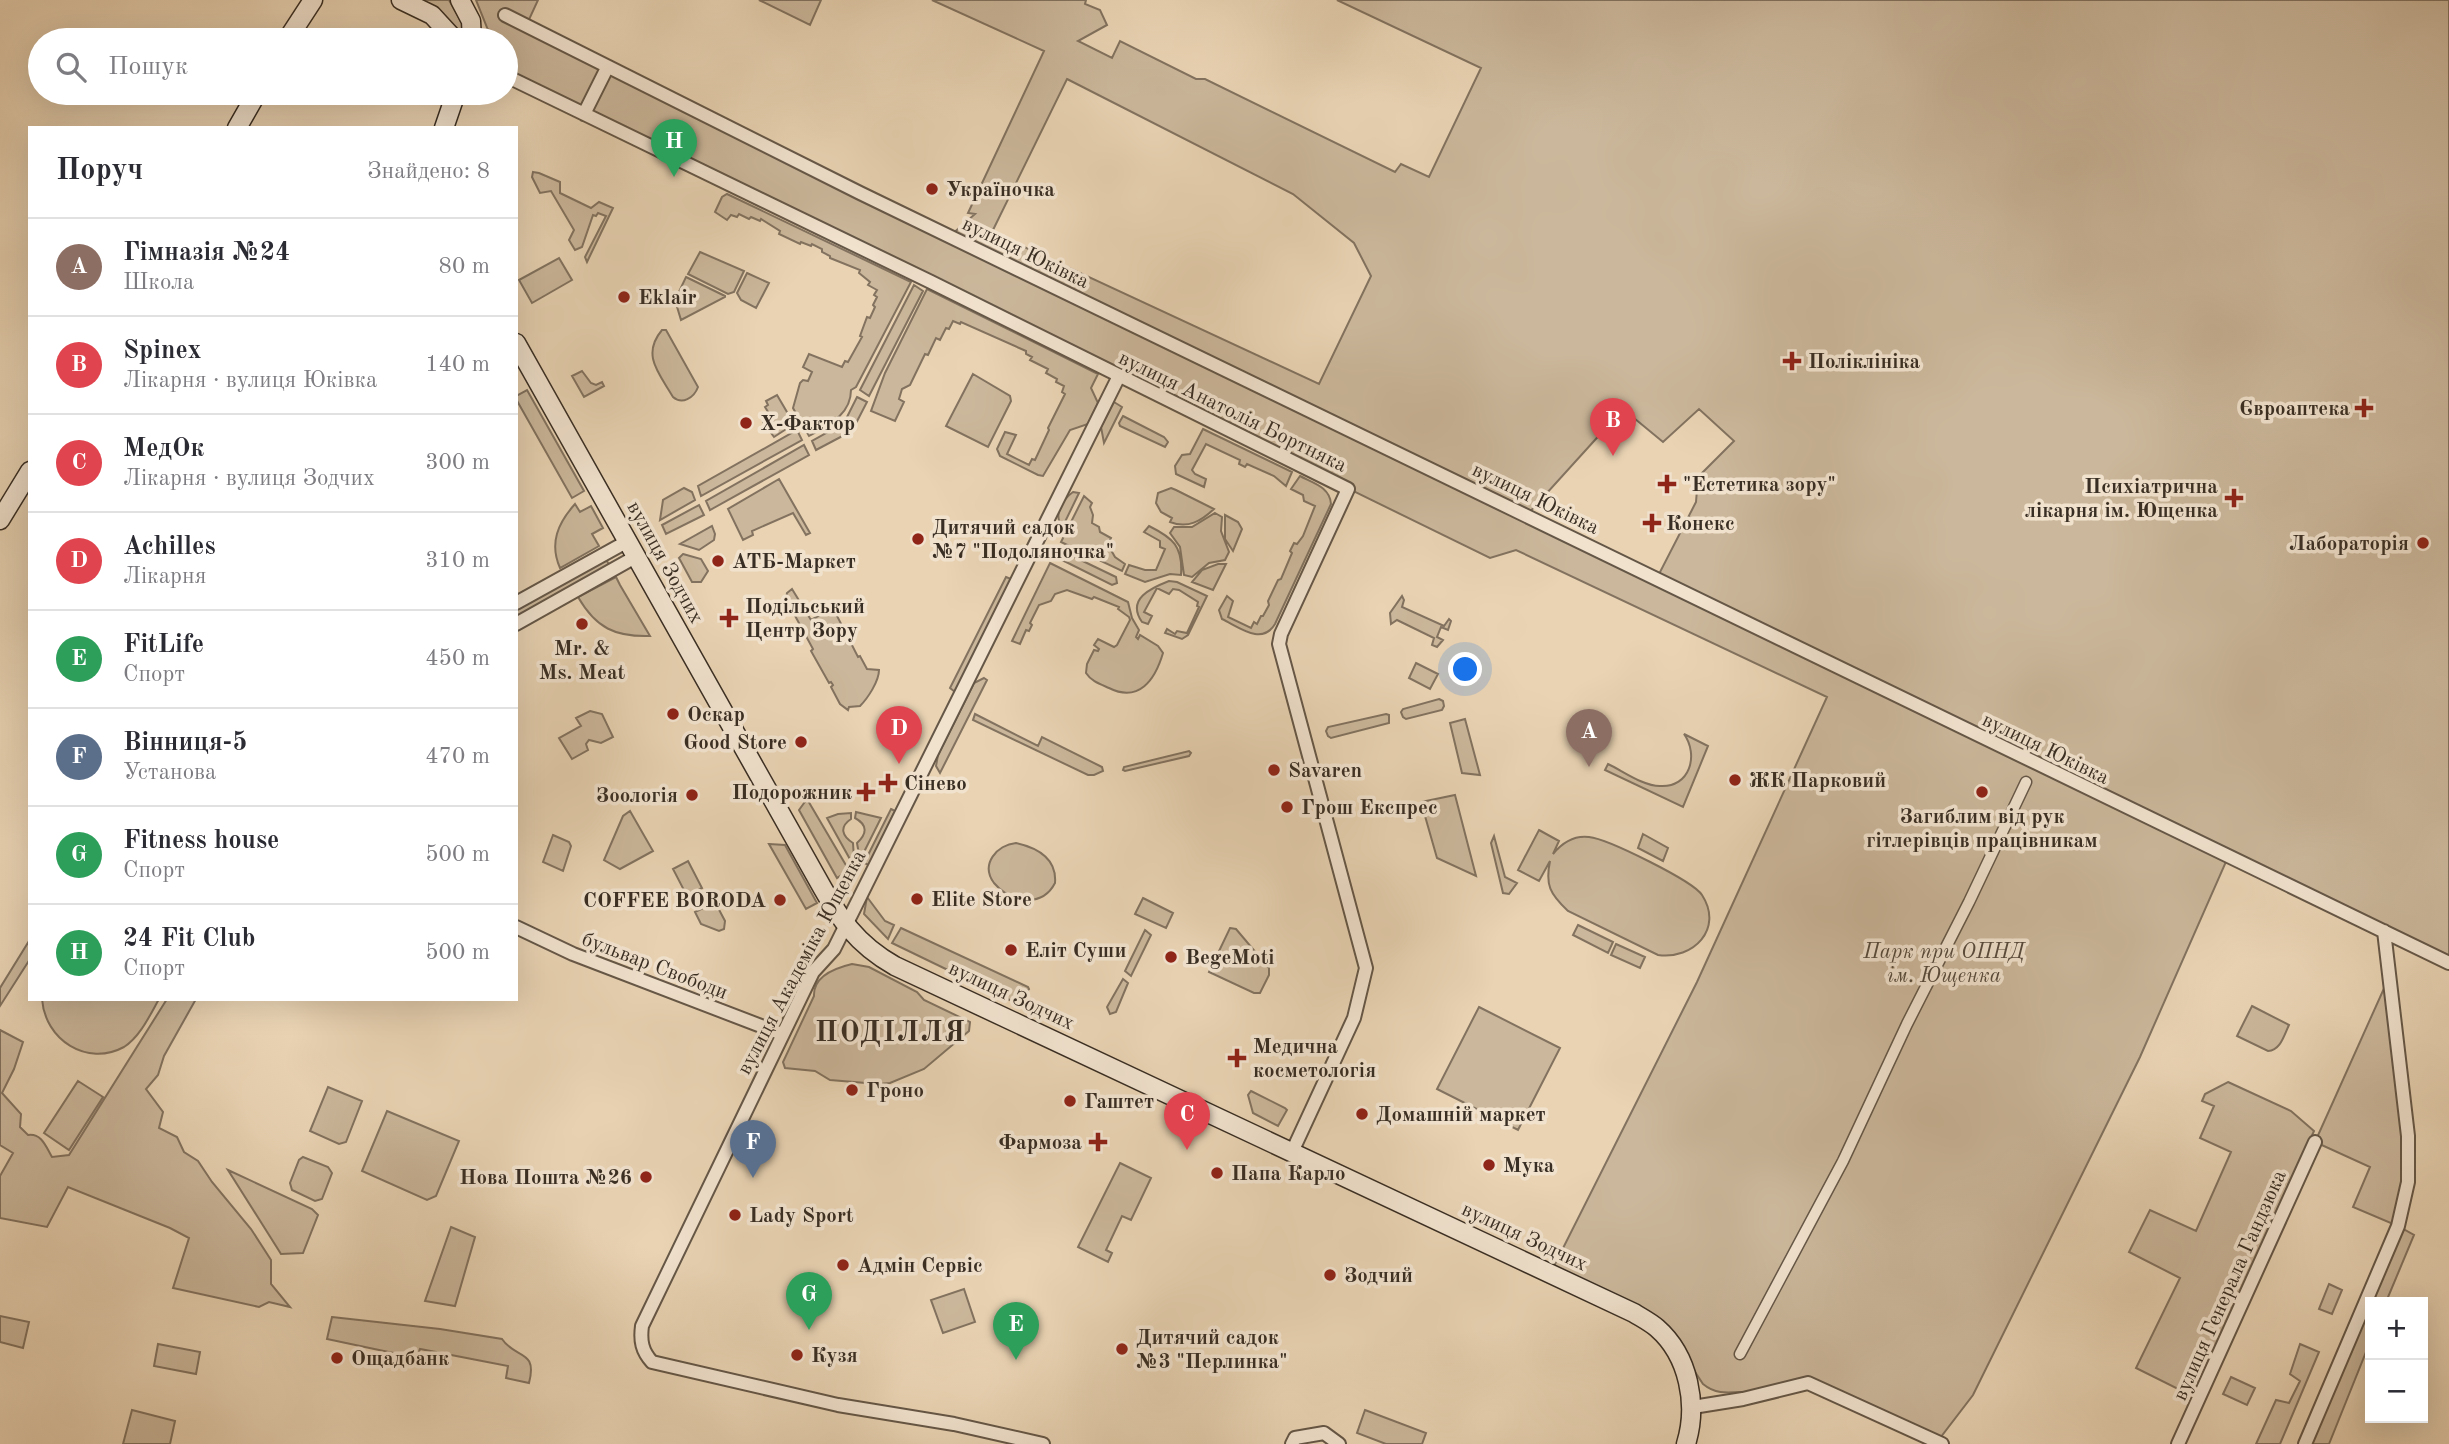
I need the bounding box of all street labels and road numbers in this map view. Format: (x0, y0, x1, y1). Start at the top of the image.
street label: вулиця Юківка (959, 214, 1092, 293)
street label: вулиця Анатолія Бортняка (1115, 348, 1350, 477)
street label: вулиця Юківка (1469, 460, 1602, 539)
street label: вулиця Зодчих (622, 498, 707, 627)
street label: вулиця Юківка (1979, 710, 2112, 789)
street label: вулиця Академіка Ющенка (734, 847, 870, 1078)
street label: бульвар Свободи (579, 929, 730, 1004)
street label: вулиця Зодчих (945, 958, 1078, 1035)
street label: вулиця Генерала Гандзюка (2170, 1167, 2291, 1404)
street label: вулиця Зодчих (1458, 1199, 1591, 1276)

